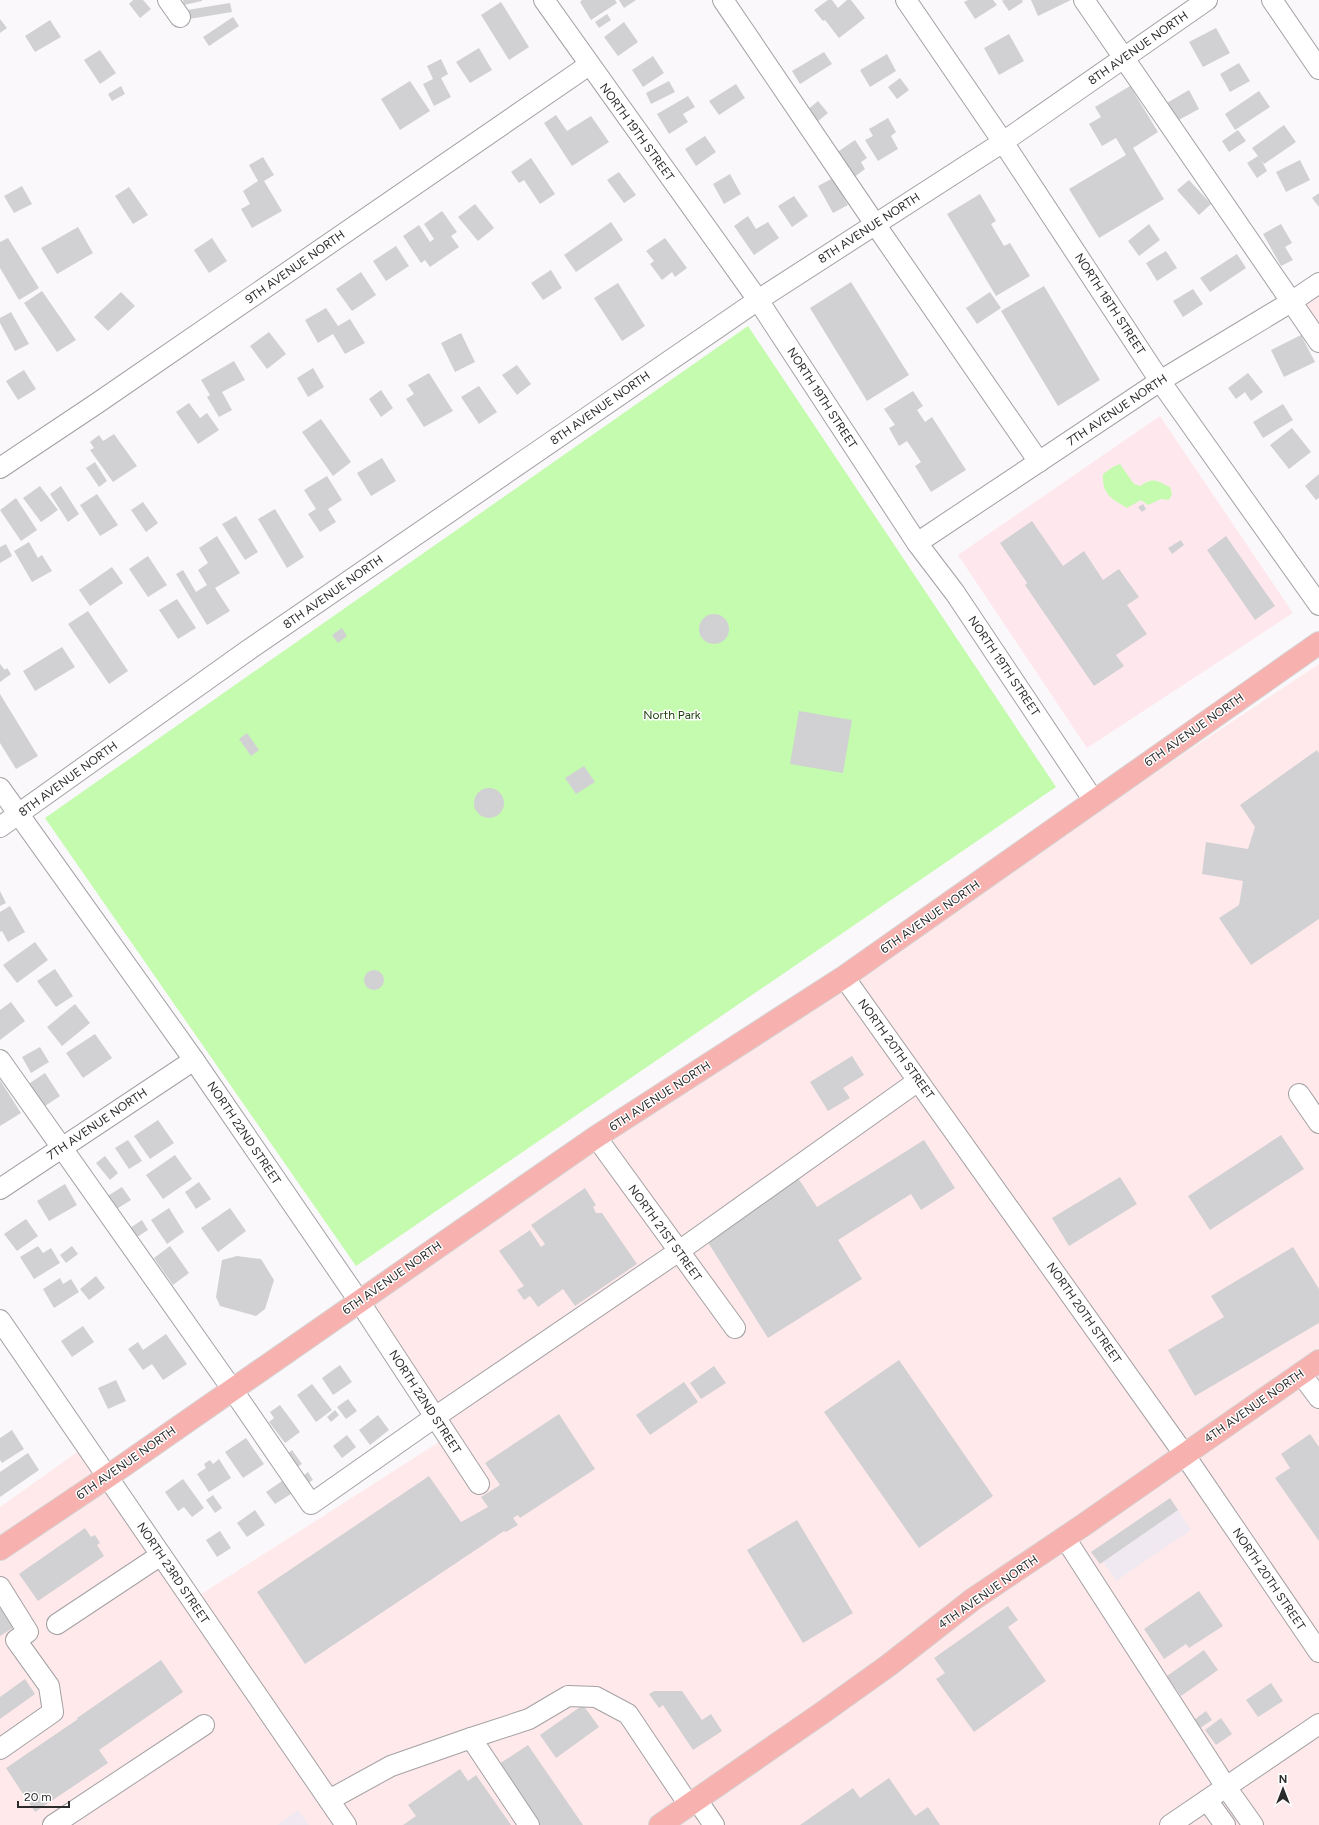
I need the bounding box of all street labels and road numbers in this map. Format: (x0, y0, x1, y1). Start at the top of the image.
street label: 8TH AVENUE NORTH (1085, 8, 1191, 88)
street label: NORTH 19TH STREET (597, 80, 677, 184)
street label: 8TH AVENUE NORTH (815, 190, 923, 266)
street label: 9TH AVENUE NORTH (243, 227, 347, 307)
street label: NORTH 18TH STREET (1072, 251, 1148, 358)
street label: NORTH 19TH STREET (784, 345, 860, 451)
street label: 8TH AVENUE NORTH (547, 368, 653, 448)
street label: 7TH AVENUE NORTH (1064, 371, 1170, 449)
street label: 8TH AVENUE NORTH (280, 552, 386, 632)
street label: NORTH 19TH STREET (965, 613, 1043, 719)
street label: 6TH AVENUE NORTH (1142, 690, 1246, 770)
street label: 8TH AVENUE NORTH (16, 738, 120, 820)
street label: 6TH AVENUE NORTH (878, 877, 982, 957)
street label: NORTH 20TH STREET (855, 996, 937, 1102)
street label: 6TH AVENUE NORTH (607, 1058, 713, 1134)
street label: NORTH 22ND STREET (204, 1079, 284, 1187)
street label: 7TH AVENUE NORTH (44, 1085, 150, 1163)
street label: NORTH 21ST STREET (625, 1182, 705, 1284)
street label: 6TH AVENUE NORTH (340, 1238, 444, 1318)
street label: NORTH 20TH STREET (1044, 1260, 1124, 1366)
street label: NORTH 22ND STREET (386, 1347, 464, 1457)
street label: 4TH AVENUE NORTH (1201, 1366, 1307, 1446)
street label: 6TH AVENUE NORTH (74, 1423, 178, 1503)
street label: NORTH 23RD STREET (134, 1520, 212, 1627)
street label: NORTH 20TH STREET (1230, 1525, 1309, 1633)
street label: 4TH AVENUE NORTH (935, 1552, 1041, 1632)

